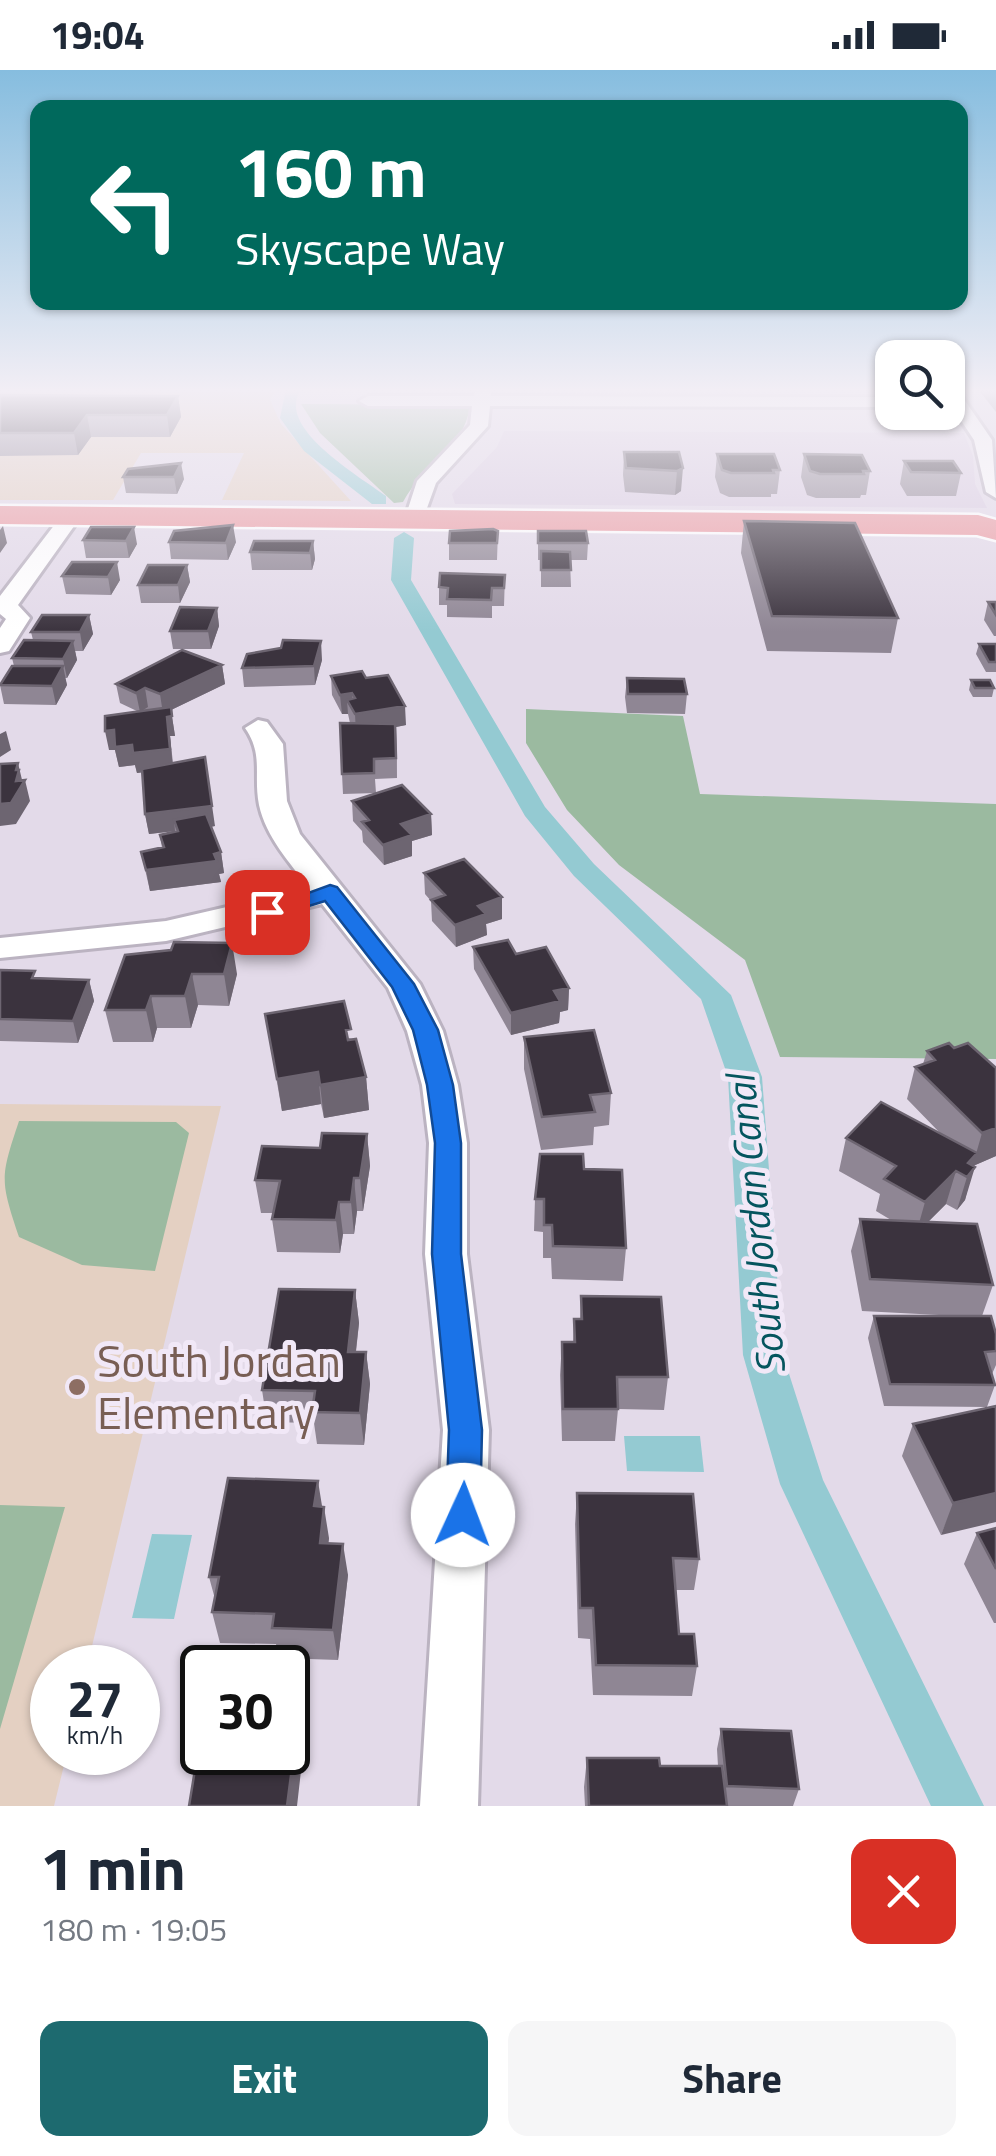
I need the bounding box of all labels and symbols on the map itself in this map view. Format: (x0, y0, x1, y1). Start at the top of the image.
pin (225, 870, 310, 955)
water label: South Jordan Canal (709, 1068, 802, 1378)
place label: South Jordan Elementary (97, 1326, 341, 1446)
marker: South Jordan Elementary (66, 1376, 88, 1398)
position arrow (411, 1463, 515, 1567)
speed limit sign: 30 (180, 1645, 310, 1775)

